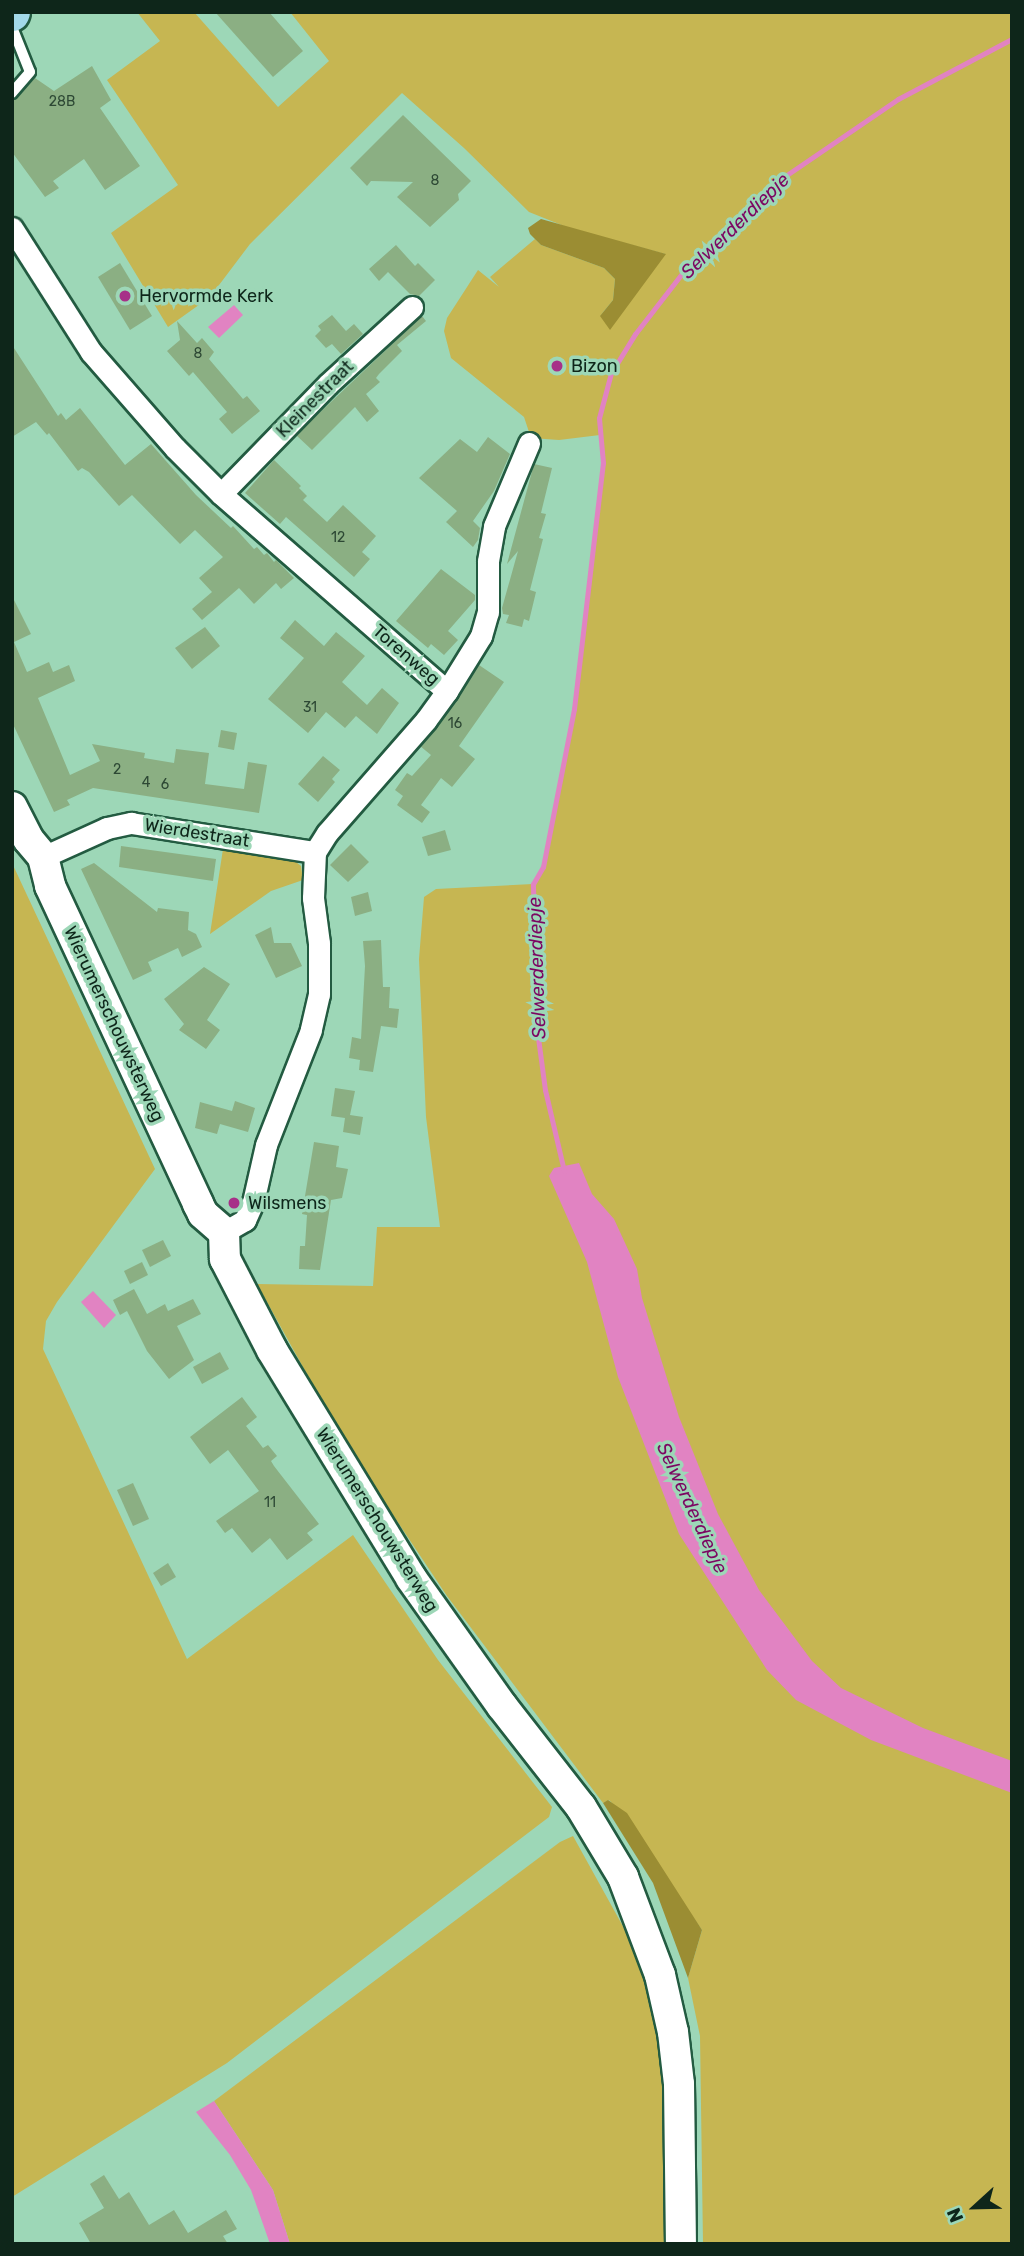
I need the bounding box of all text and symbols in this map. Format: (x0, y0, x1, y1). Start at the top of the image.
house number: 28B (49, 94, 75, 110)
water label: Selwerderdiepje (676, 168, 794, 284)
house number: 8 (431, 173, 439, 189)
place label: Hervormde Kerk (139, 285, 273, 307)
marker: Hervormde Kerk (117, 288, 133, 304)
house number: 8 (194, 346, 202, 362)
place label: Bizon (571, 355, 618, 377)
street label: Kleinestraat (272, 356, 358, 442)
marker: Bizon (549, 358, 565, 374)
house number: 12 (331, 530, 345, 546)
street label: Torenweg (368, 620, 444, 690)
house number: 31 (303, 700, 317, 716)
house number: 16 (448, 716, 462, 732)
house number: 2 (113, 762, 121, 778)
house number: 4 (142, 775, 150, 791)
house number: 6 (161, 777, 169, 793)
street label: Wierdestraat (143, 814, 251, 852)
water label: Selwerderdiepje (523, 897, 551, 1039)
street label: Wierumerschouwsterweg (59, 923, 169, 1125)
place label: Wilsmens (248, 1192, 326, 1214)
marker: Wilsmens (226, 1195, 242, 1211)
street label: Wierumerschouwsterweg (311, 1424, 443, 1616)
water label: Selwerderdiepje (652, 1439, 732, 1577)
house number: 11 (264, 1495, 276, 1511)
north arrow (940, 2172, 1010, 2242)
text: N (942, 2204, 968, 2226)

